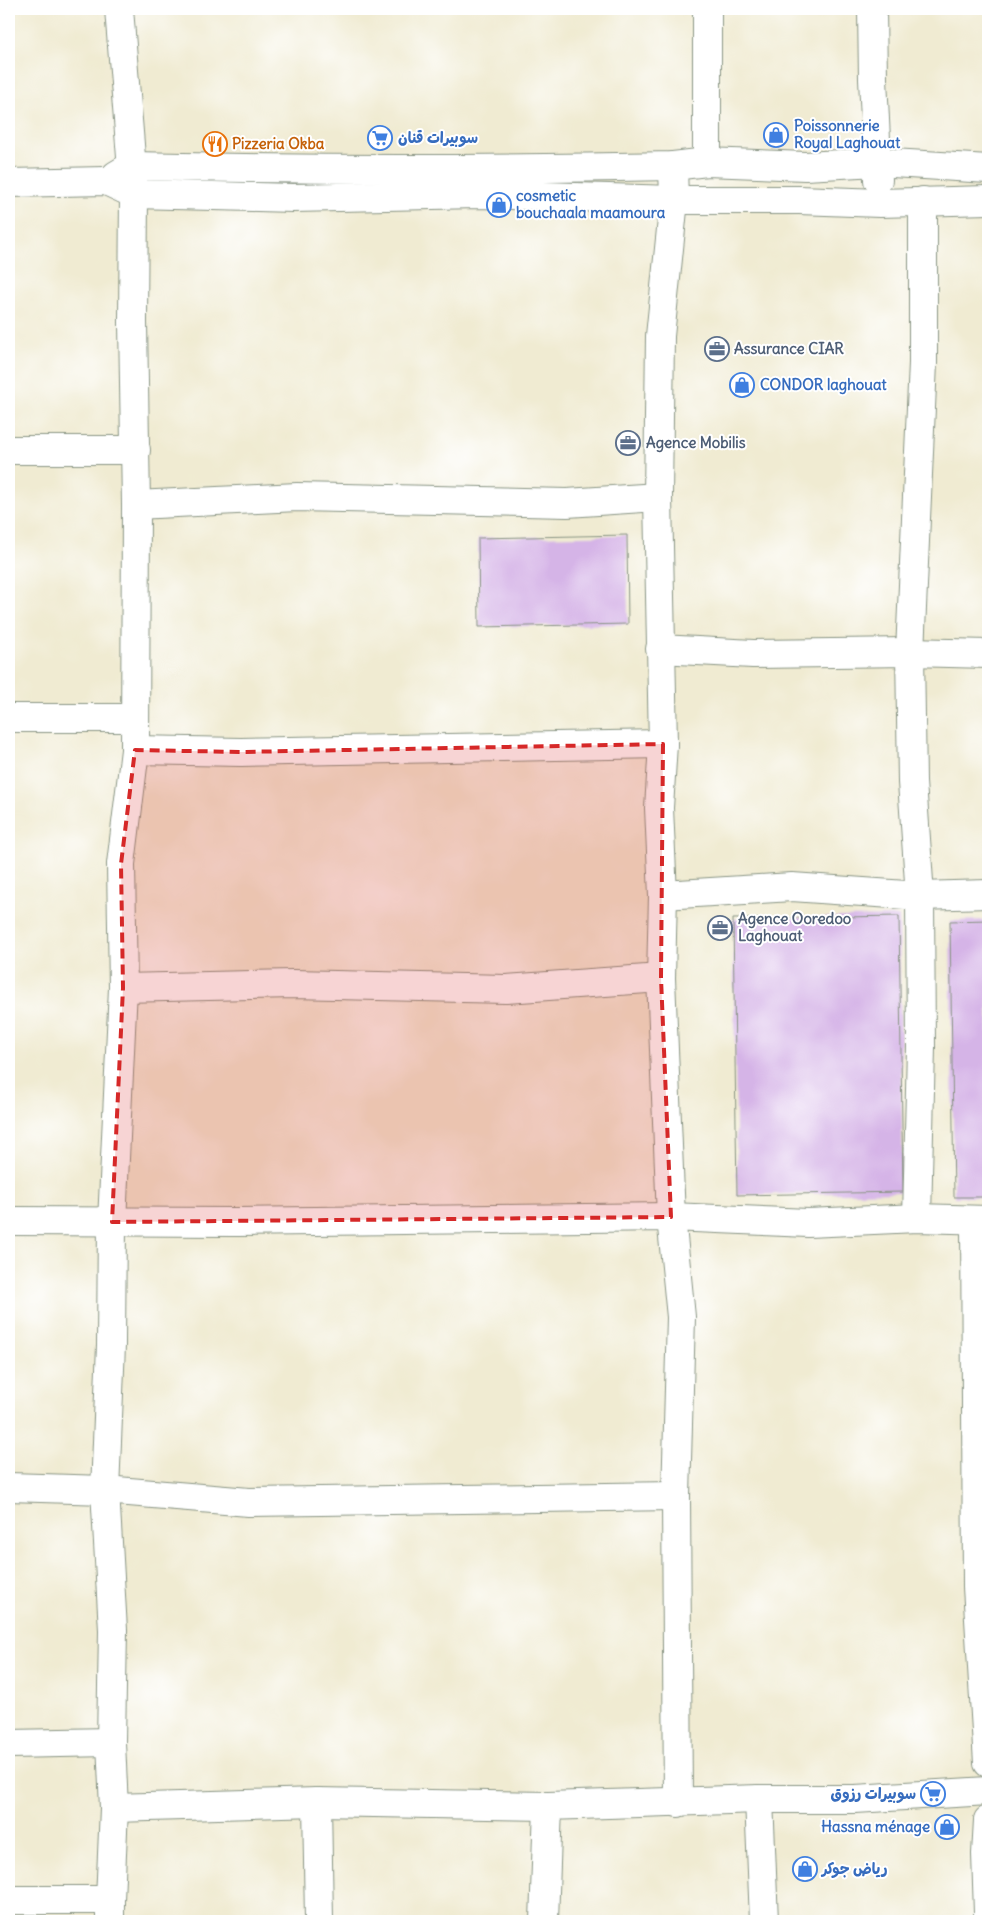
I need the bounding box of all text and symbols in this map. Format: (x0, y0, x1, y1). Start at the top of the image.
place label: Poissonnerie Royal Laghouat (794, 116, 901, 153)
shop icon: Poissonnerie Royal Laghouat (763, 122, 789, 148)
supermarket icon: سوبيرات قنان (367, 125, 393, 151)
place label: سوبيرات قنان (398, 128, 478, 148)
restaurant icon: Pizzeria Okba (202, 131, 228, 157)
place label: Pizzeria Okba (232, 134, 325, 153)
place label: cosmetic bouchaala maamoura (516, 186, 666, 222)
shop icon: cosmetic bouchaala maamoura (486, 192, 512, 218)
office icon: Assurance CIAR (704, 336, 730, 362)
place label: Assurance CIAR (734, 339, 844, 358)
shop icon: CONDOR laghouat (729, 372, 755, 398)
place label: CONDOR laghouat (760, 375, 888, 395)
office icon: Agence Mobilis (615, 430, 641, 456)
place label: Agence Mobilis (646, 433, 746, 453)
place label: Agence Ooredoo Laghouat (738, 909, 852, 946)
office icon: Agence Ooredoo Laghouat (707, 915, 733, 941)
supermarket icon: سوبيرات رزوق (920, 1781, 946, 1807)
place label: سوبيرات رزوق (831, 1784, 916, 1804)
shop icon: Hassna ménage (934, 1814, 960, 1840)
place label: Hassna ménage (821, 1817, 930, 1837)
shop icon: رياض جوكر (792, 1856, 818, 1882)
place label: رياض جوكر (820, 1859, 888, 1879)

